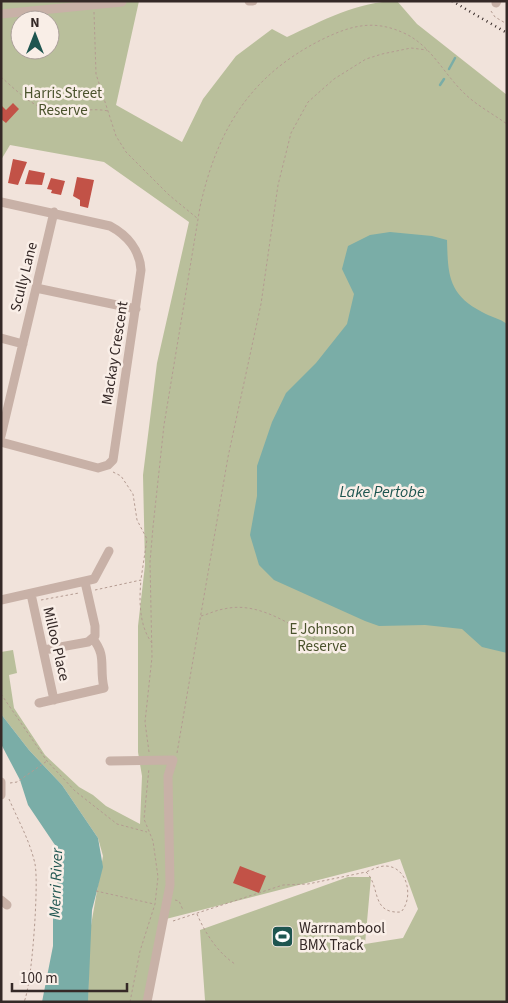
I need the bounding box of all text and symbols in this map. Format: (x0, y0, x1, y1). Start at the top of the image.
north arrow (10, 10, 60, 60)
text: N (30, 13, 40, 33)
park label: Harris Street Reserve (24, 83, 102, 121)
street label: Scully Lane (5, 240, 43, 314)
street label: Mackay Crescent (96, 300, 134, 406)
water label: Lake Pertobe (339, 481, 425, 503)
street label: Milloo Place (37, 605, 75, 683)
park label: E Johnson Reserve (289, 619, 355, 657)
water label: Merri River (44, 846, 68, 918)
place label: Warrnambool BMX Track (299, 918, 385, 956)
sports icon: Warrnambool BMX Track (271, 925, 295, 949)
scale bar (12, 960, 128, 992)
text: 100 m (20, 968, 58, 989)

